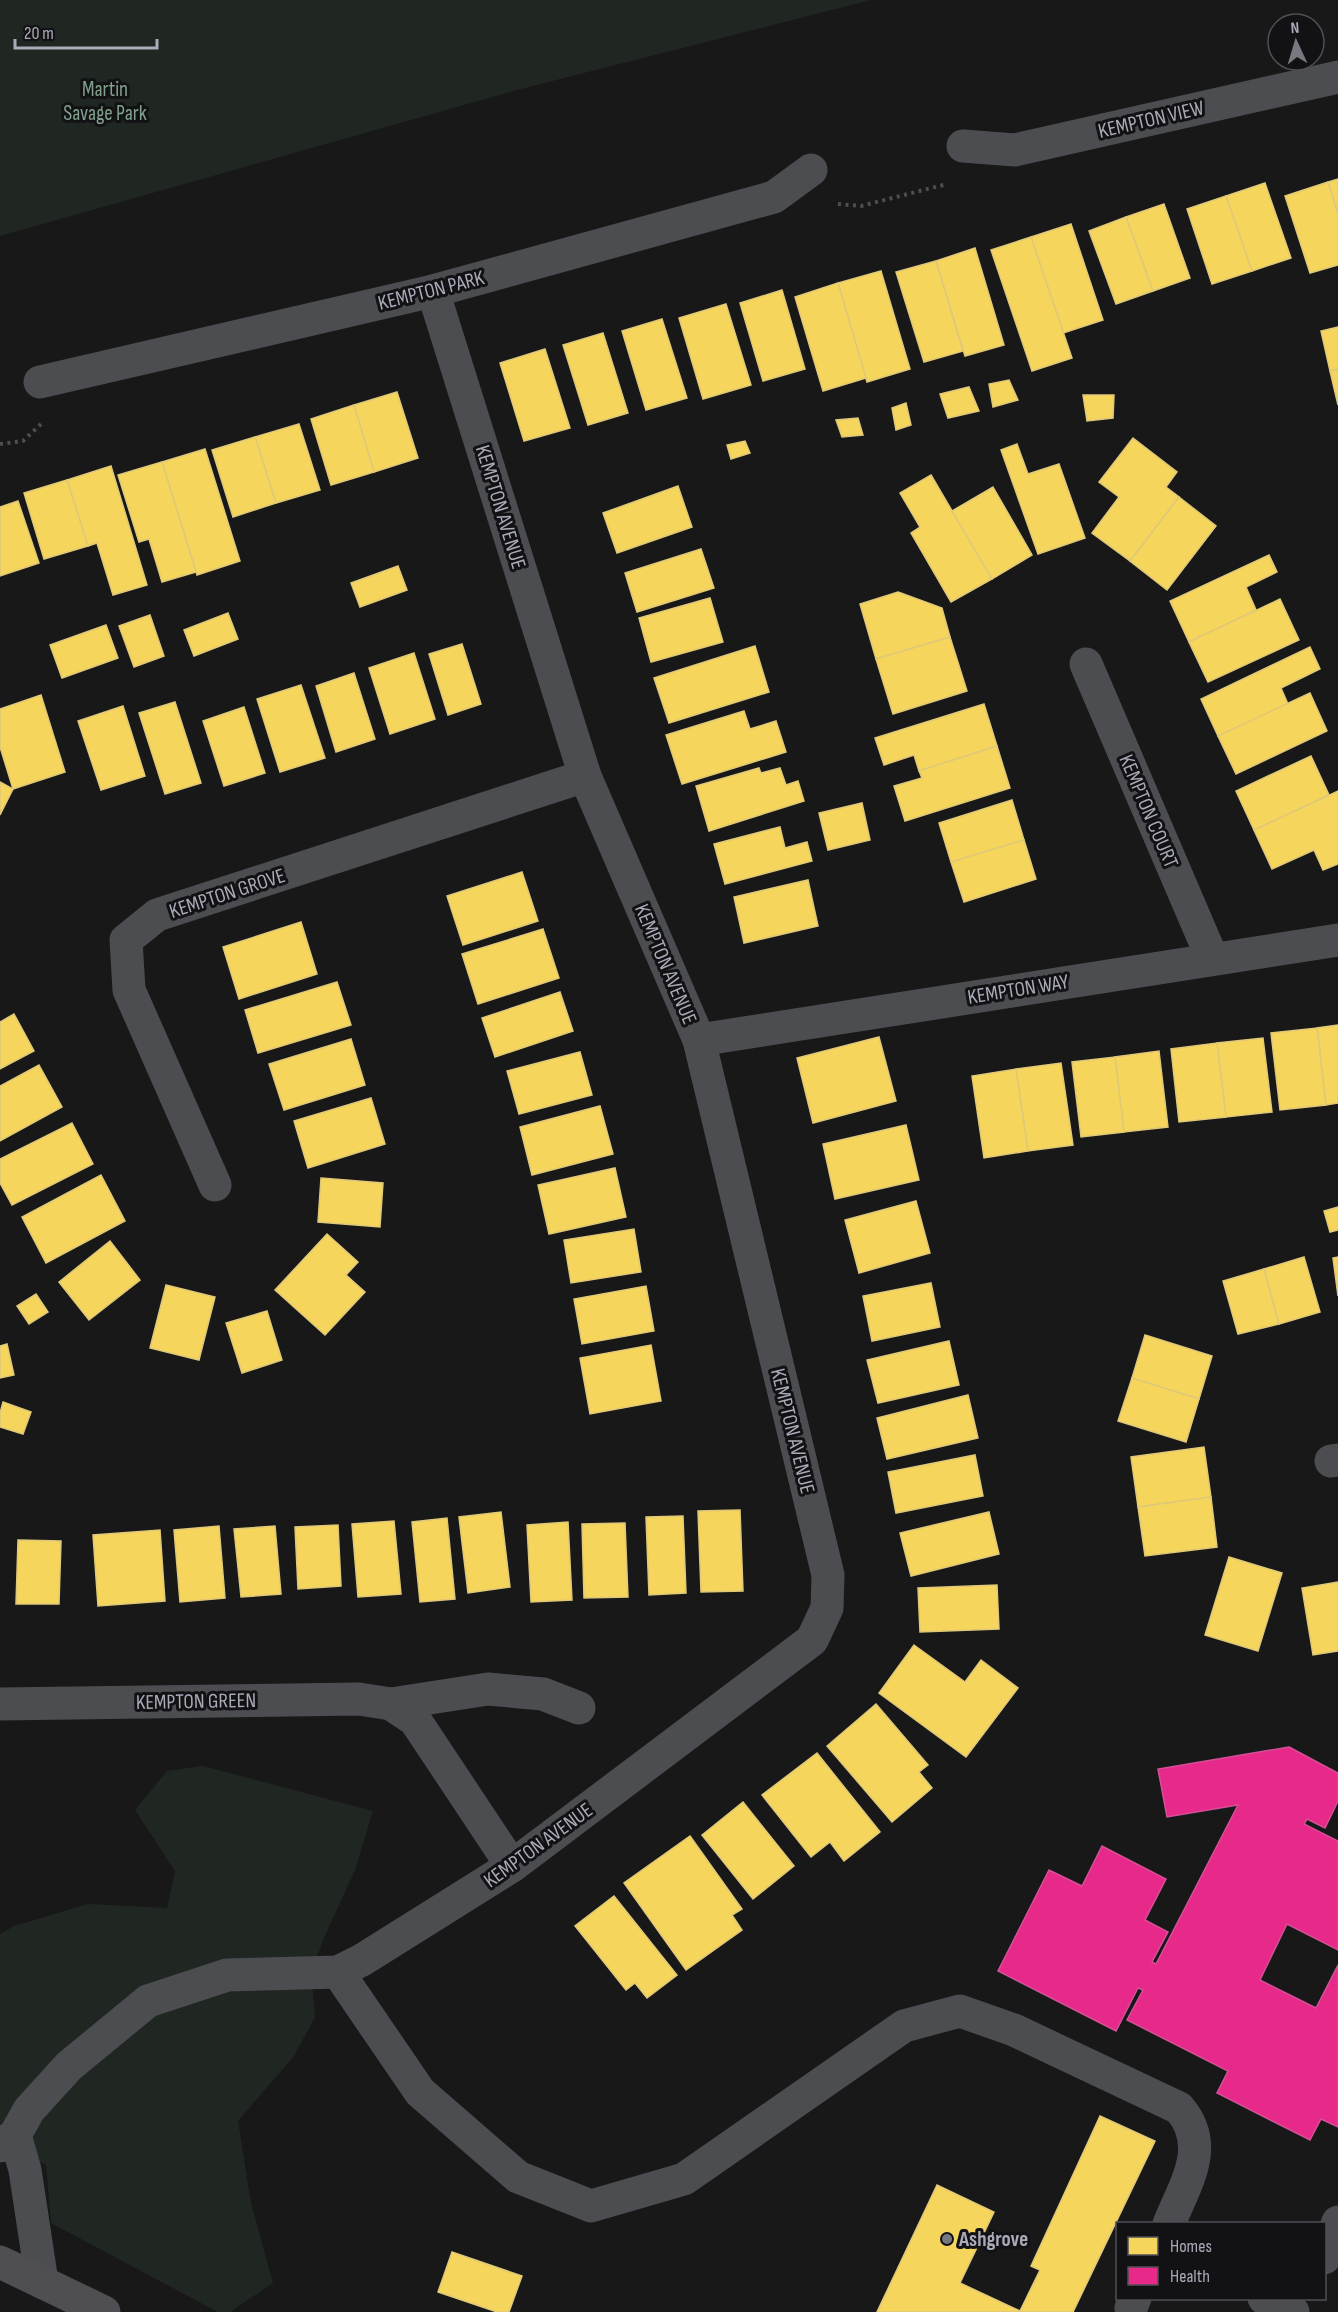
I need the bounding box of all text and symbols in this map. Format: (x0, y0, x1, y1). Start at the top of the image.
scale bar (15, 12, 158, 50)
north arrow (1266, 12, 1326, 72)
text: N (1290, 19, 1300, 38)
text: 20 m (24, 23, 54, 44)
park label: Martin Savage Park (63, 77, 147, 126)
street label: KEMPTON VIEW (1096, 95, 1207, 144)
street label: KEMPTON PARK (375, 265, 487, 316)
street label: KEMPTON AVENUE (470, 442, 531, 572)
street label: KEMPTON COURT (1113, 751, 1184, 872)
street label: KEMPTON GROVE (166, 863, 288, 924)
street label: KEMPTON AVENUE (629, 900, 702, 1028)
street label: KEMPTON WAY (966, 969, 1071, 1010)
street label: KEMPTON AVENUE (765, 1366, 820, 1496)
street label: KEMPTON GREEN (136, 1688, 256, 1715)
street label: KEMPTON AVENUE (479, 1798, 598, 1893)
legend (1116, 2222, 1326, 2300)
place label: Ashgrove (958, 2227, 1028, 2252)
marker: Ashgrove (940, 2232, 954, 2246)
text: Homes (1170, 2236, 1212, 2257)
text: Health (1170, 2266, 1210, 2287)

